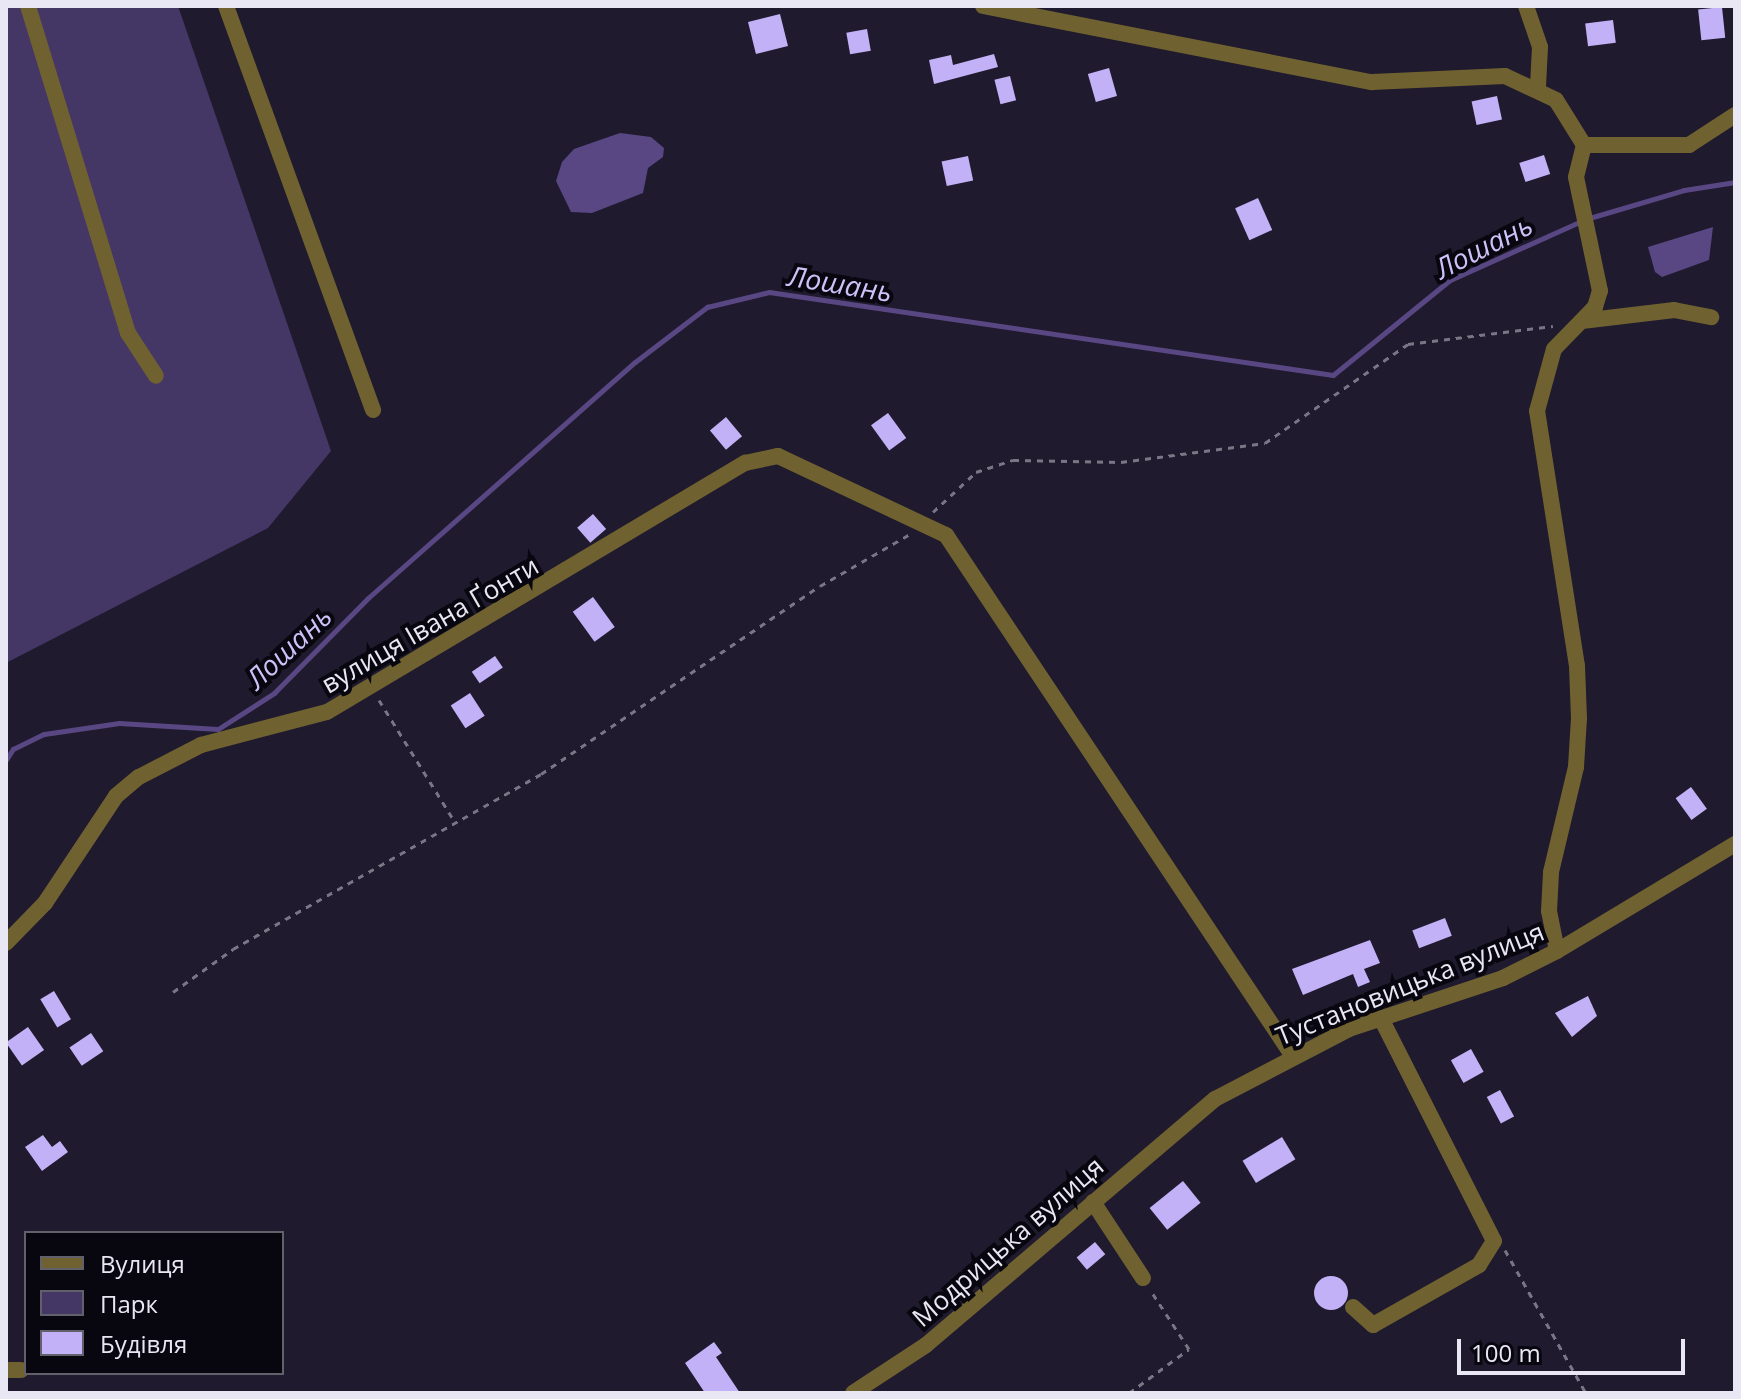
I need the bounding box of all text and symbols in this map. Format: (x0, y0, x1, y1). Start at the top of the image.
water label: Лошань (1428, 207, 1538, 285)
water label: Лошань (785, 258, 895, 308)
street label: вулиця Івана Ґонти (316, 550, 544, 700)
water label: Лошань (238, 599, 338, 695)
street label: Тустановицька вулиця (1271, 916, 1549, 1052)
street label: Модрицька вулиця (906, 1151, 1110, 1333)
legend (24, 1231, 284, 1375)
text: Вулиця (100, 1247, 185, 1280)
text: Парк (100, 1287, 158, 1320)
scale bar (1461, 1323, 1689, 1373)
text: Будівля (100, 1327, 187, 1360)
text: 100 m (1471, 1336, 1541, 1369)

